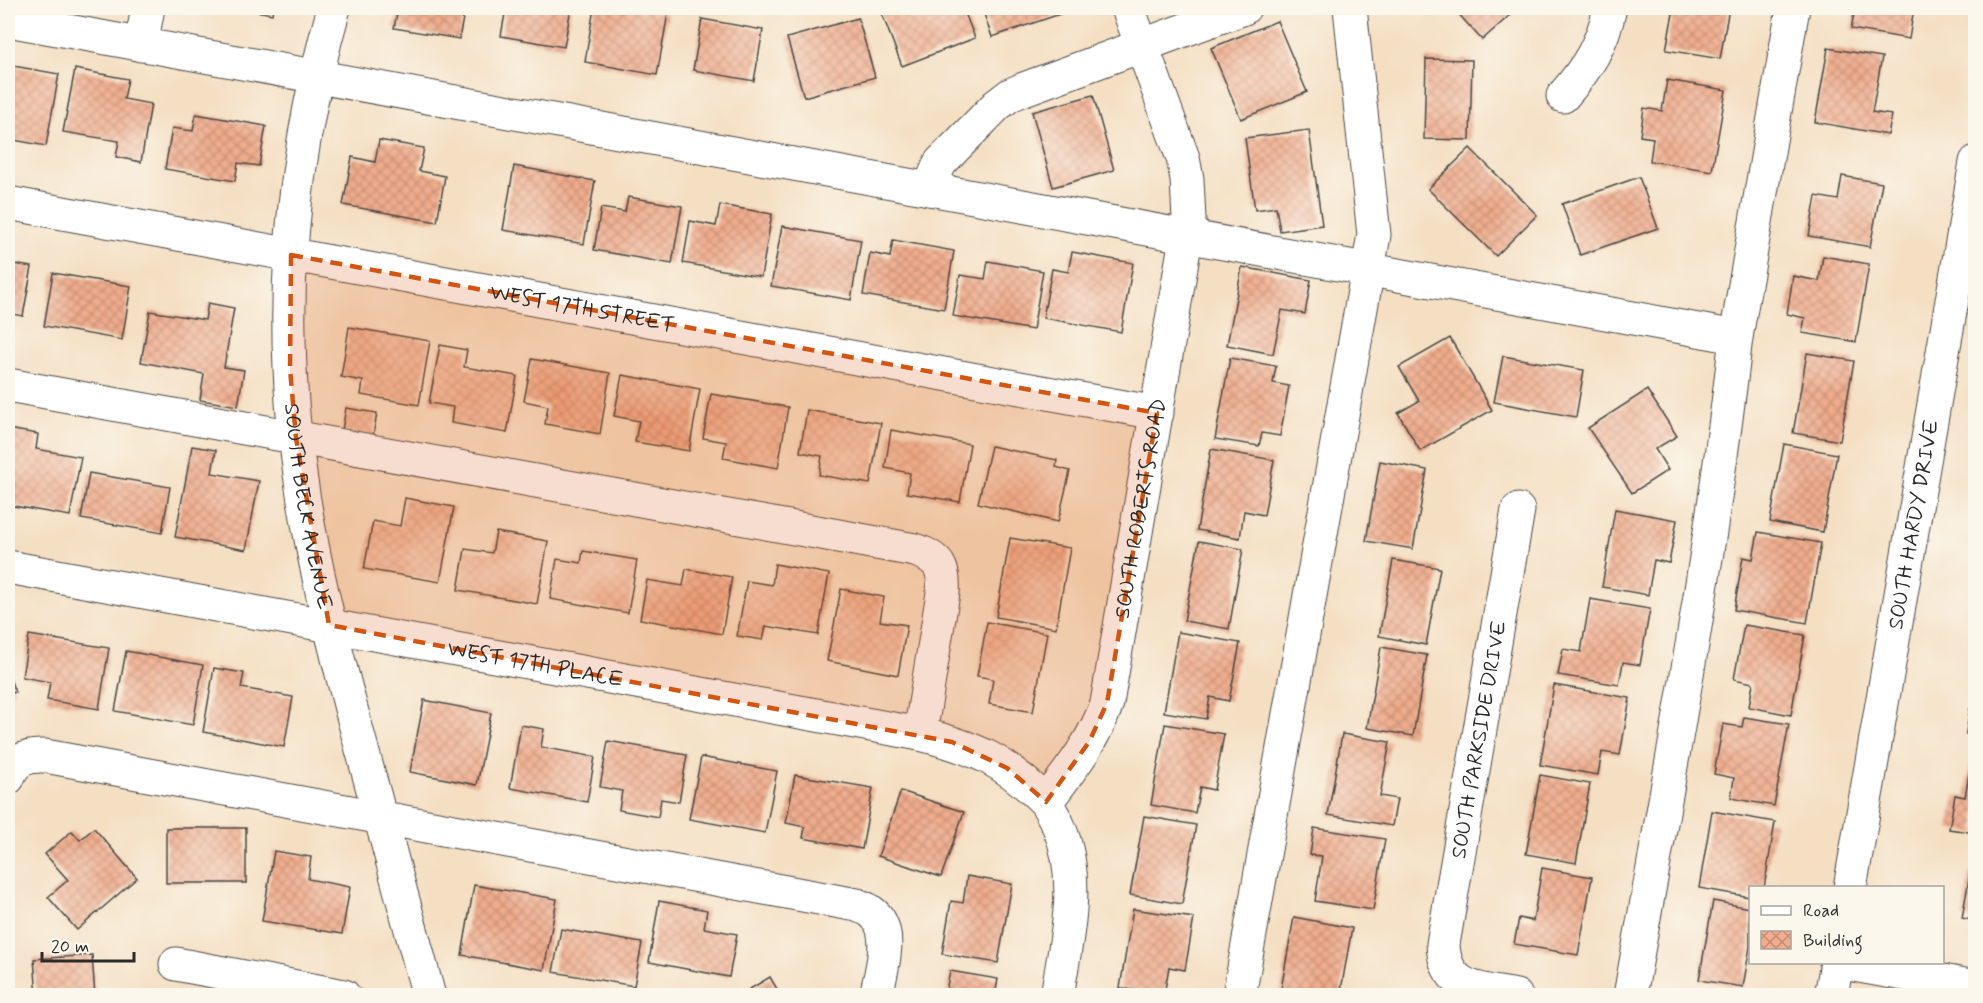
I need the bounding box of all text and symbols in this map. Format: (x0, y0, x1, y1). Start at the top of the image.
street label: WEST 17TH STREET (488, 278, 677, 340)
street label: SOUTH ROBERTS ROAD (1109, 396, 1173, 621)
street label: SOUTH BECK AVENUE (277, 402, 339, 612)
street label: SOUTH HARDY DRIVE (1882, 418, 1946, 631)
street label: SOUTH PARKSIDE DRIVE (1445, 619, 1514, 861)
street label: WEST 17TH PLACE (445, 635, 625, 694)
legend (1749, 886, 1944, 964)
text: Road (1803, 899, 1839, 923)
scale bar (42, 925, 134, 963)
text: Building (1803, 929, 1863, 955)
text: 20 m (51, 935, 89, 959)

